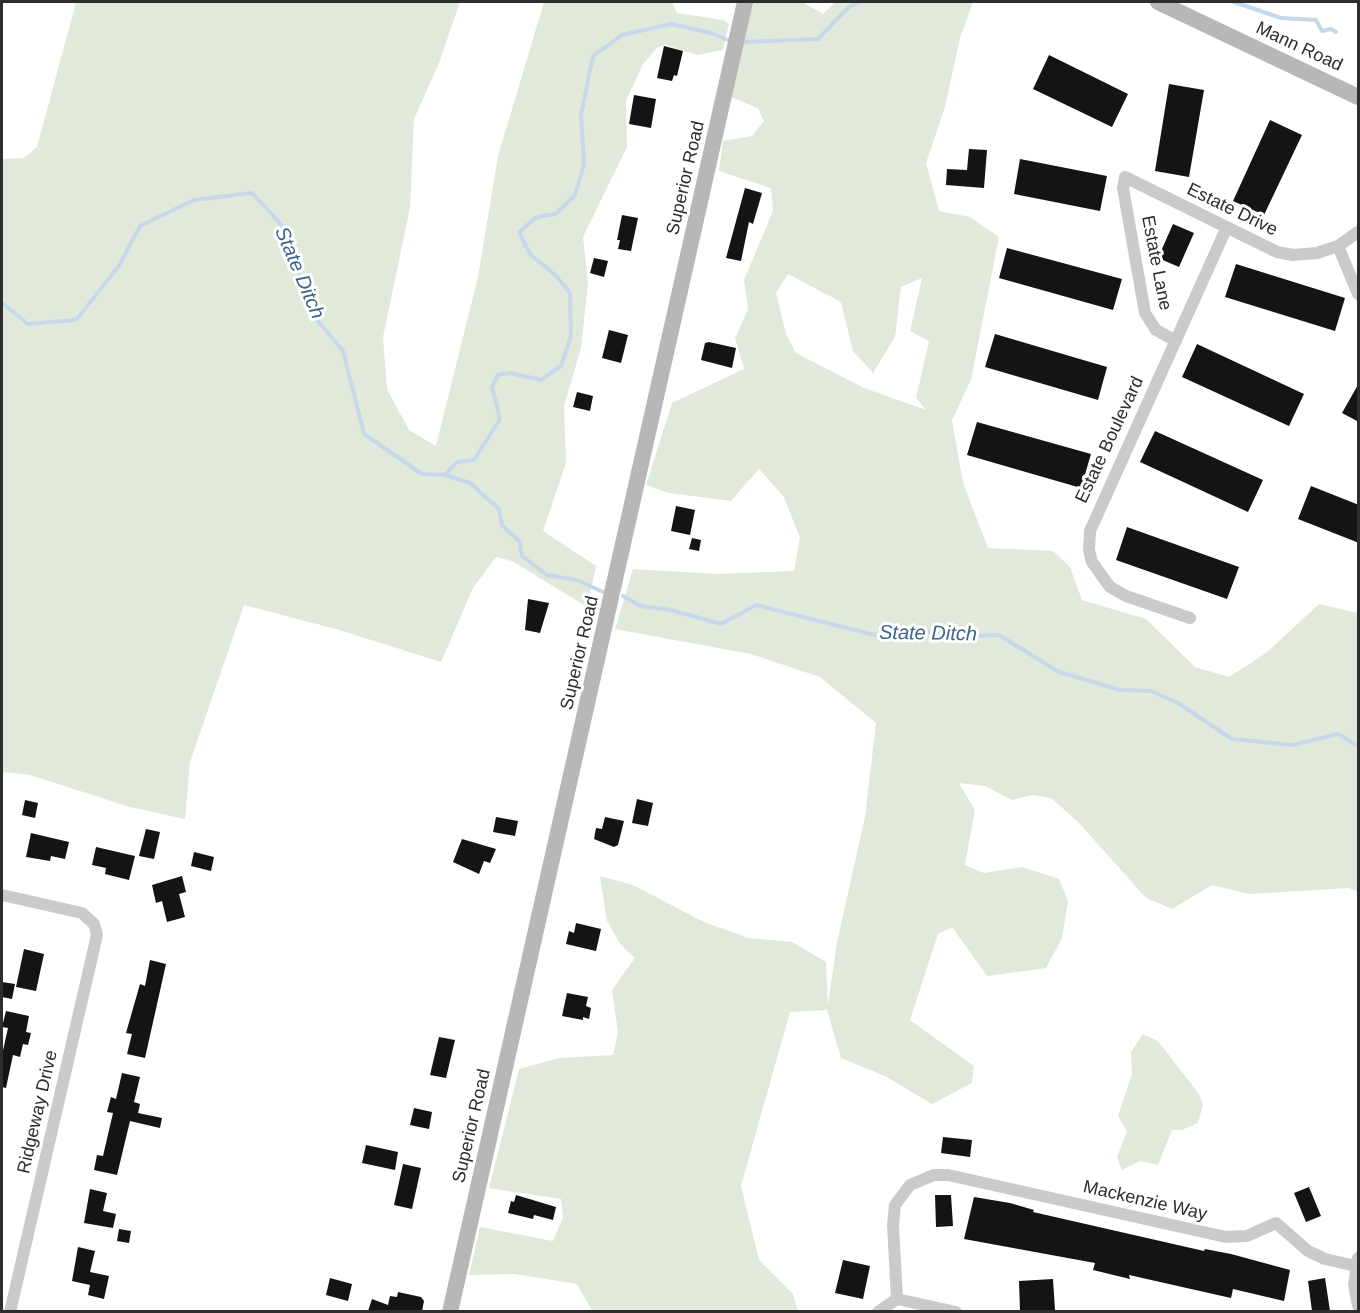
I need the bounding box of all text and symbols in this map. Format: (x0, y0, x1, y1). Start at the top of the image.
street label: Mann Road (1252, 18, 1346, 76)
street label: Superior Road (662, 119, 710, 237)
street label: Estate Drive (1183, 179, 1281, 241)
street label: Estate Lane (1136, 214, 1176, 312)
water label: State Ditch (269, 223, 329, 323)
street label: Estate Boulevard (1071, 373, 1149, 507)
street label: Superior Road (556, 594, 604, 712)
water label: State Ditch (879, 621, 977, 647)
street label: Ridgeway Drive (13, 1048, 63, 1176)
street label: Superior Road (448, 1067, 496, 1185)
street label: Mackenzie Way (1081, 1176, 1209, 1226)

